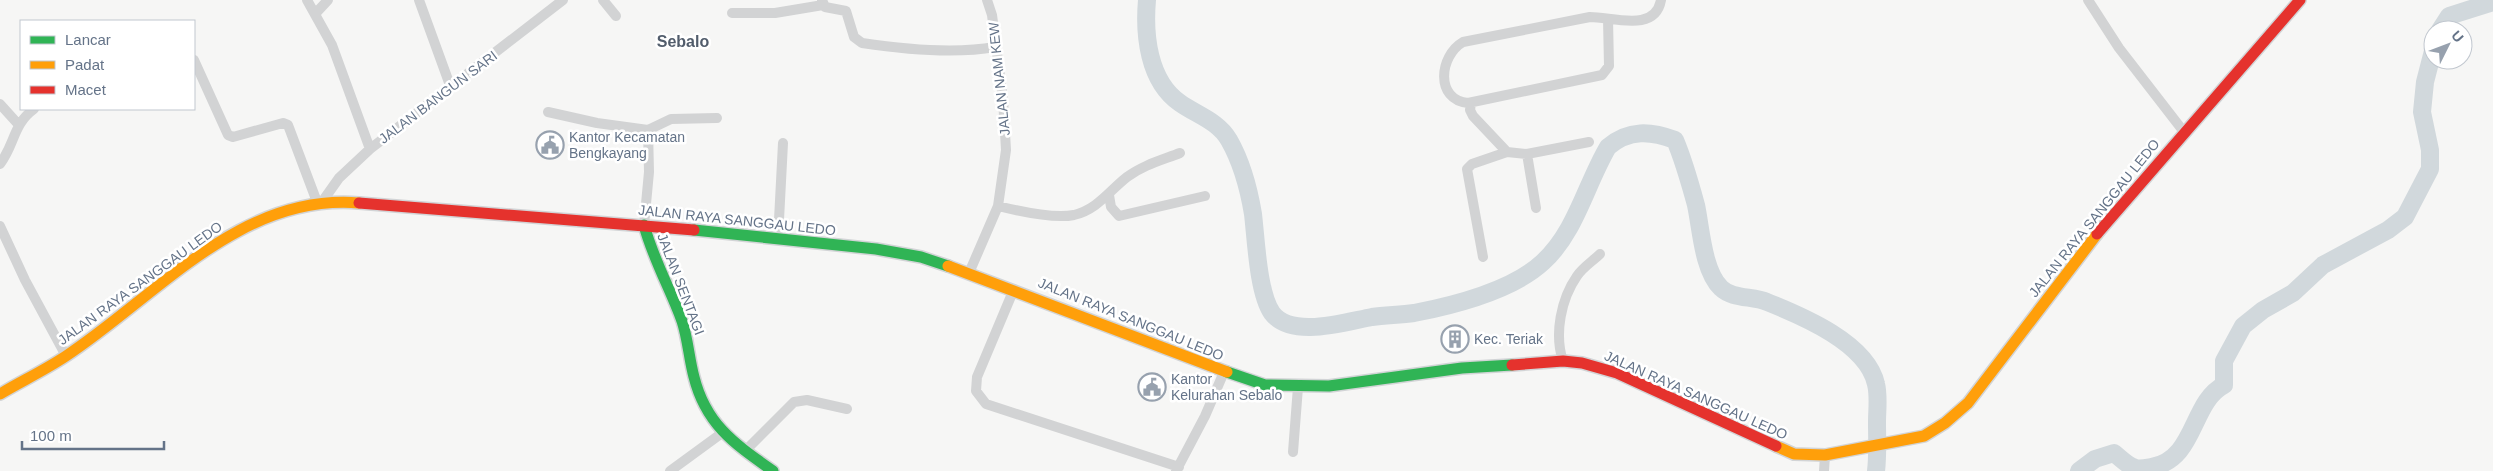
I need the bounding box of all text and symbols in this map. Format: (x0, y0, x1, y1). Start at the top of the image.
legend (20, 20, 195, 110)
north arrow (2423, 20, 2473, 70)
street label: JALAN NAM KEW (985, 21, 1013, 137)
text: U (2448, 27, 2467, 45)
text: Lancar (65, 31, 111, 48)
district label: Sebalo (657, 33, 709, 50)
street label: JALAN BANGUN SARI (376, 47, 500, 147)
text: Padat (65, 56, 105, 73)
text: Macet (65, 81, 107, 98)
place label: Kantor Kecamatan Bengkayang (569, 129, 685, 161)
public building icon: Kantor Kecamatan Bengkayang (535, 130, 565, 160)
street label: JALAN RAYA SANGGAU LEDO (2025, 136, 2163, 300)
street label: JALAN RAYA SANGGAU LEDO (637, 202, 837, 238)
street label: JALAN RAYA SANGGAU LEDO (55, 218, 225, 348)
street label: JALAN SENTAGI (654, 231, 708, 337)
street label: JALAN RAYA SANGGAU LEDO (1036, 274, 1226, 364)
building icon: Kec. Teriak (1440, 324, 1470, 354)
place label: Kec. Teriak (1474, 331, 1544, 347)
street label: JALAN RAYA SANGGAU LEDO (1602, 347, 1790, 443)
place label: Kantor Kelurahan Sebalo (1171, 371, 1283, 403)
public building icon: Kantor Kelurahan Sebalo (1137, 372, 1167, 402)
scale bar (22, 418, 165, 450)
text: 100 m (30, 427, 72, 444)

